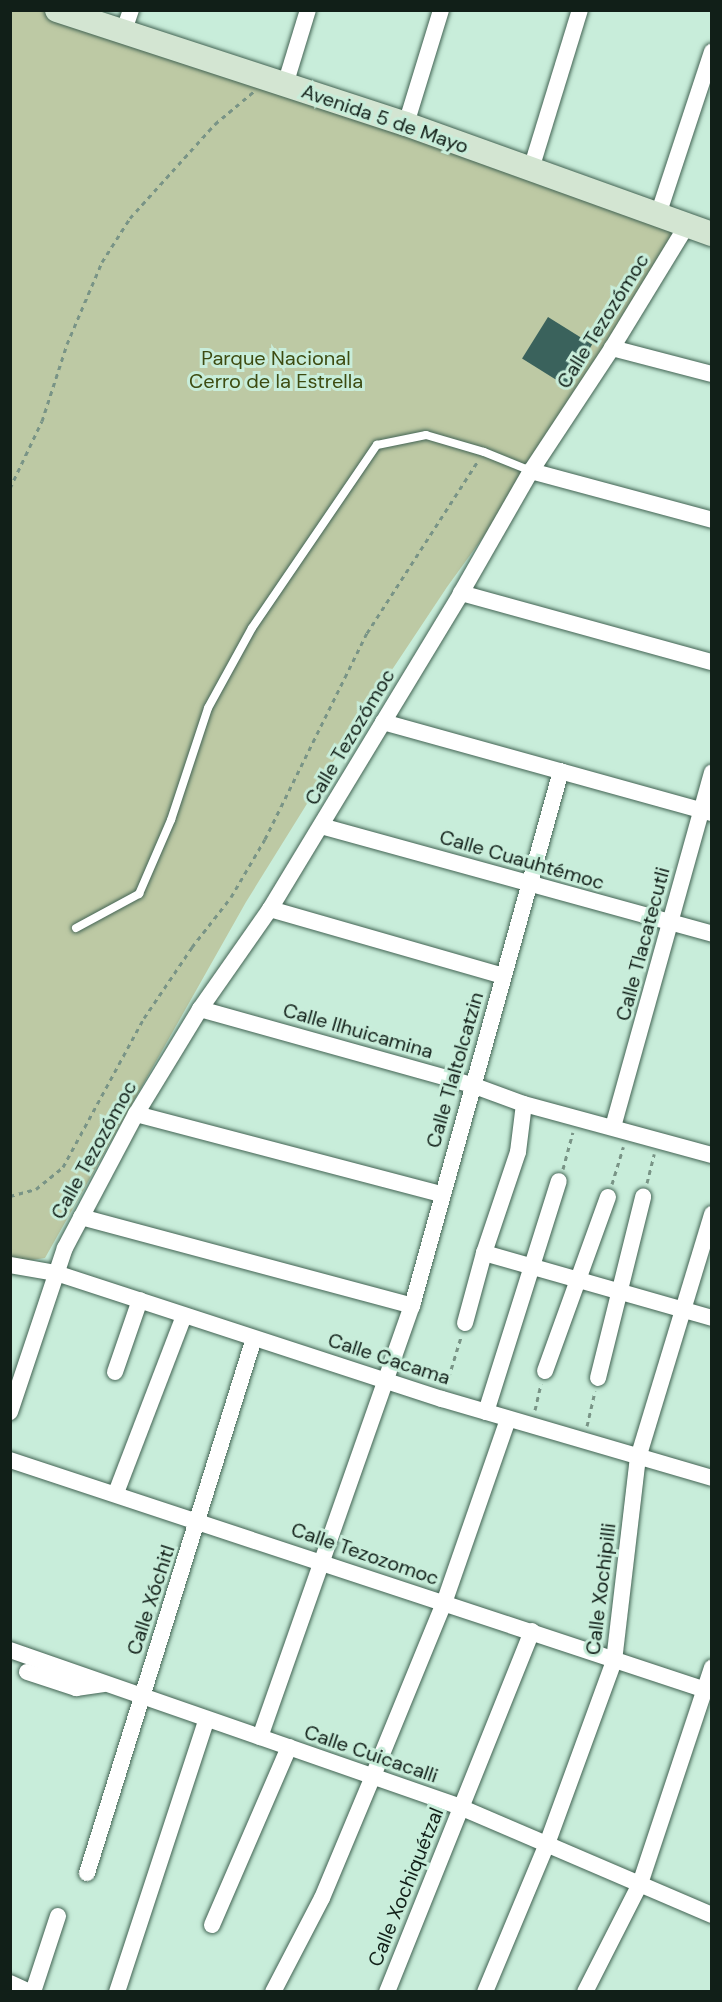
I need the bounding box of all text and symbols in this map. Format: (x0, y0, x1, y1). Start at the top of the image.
street label: Avenida 5 de Mayo (298, 79, 472, 159)
street label: Calle Tezozómoc (552, 249, 654, 393)
park label: Parque Nacional Cerro de la Estrella (189, 346, 363, 393)
street label: Calle Tezozómoc (300, 664, 400, 810)
street label: Calle Cuauhtémoc (437, 825, 607, 895)
street label: Calle Tlacatecutli (611, 864, 675, 1024)
street label: Calle Tlaltolcatzin (421, 989, 489, 1151)
street label: Calle Ilhuicamina (280, 998, 436, 1064)
street label: Calle Tezozómoc (46, 1077, 142, 1223)
street label: Calle Cacama (325, 1328, 453, 1390)
street label: Calle Tezozomoc (288, 1517, 442, 1591)
street label: Calle Xochipilli (581, 1522, 621, 1656)
street label: Calle Xóchitl (122, 1542, 180, 1658)
street label: Calle Cuicacalli (301, 1720, 441, 1788)
street label: Calle Xochiquétzal (363, 1804, 449, 1970)

